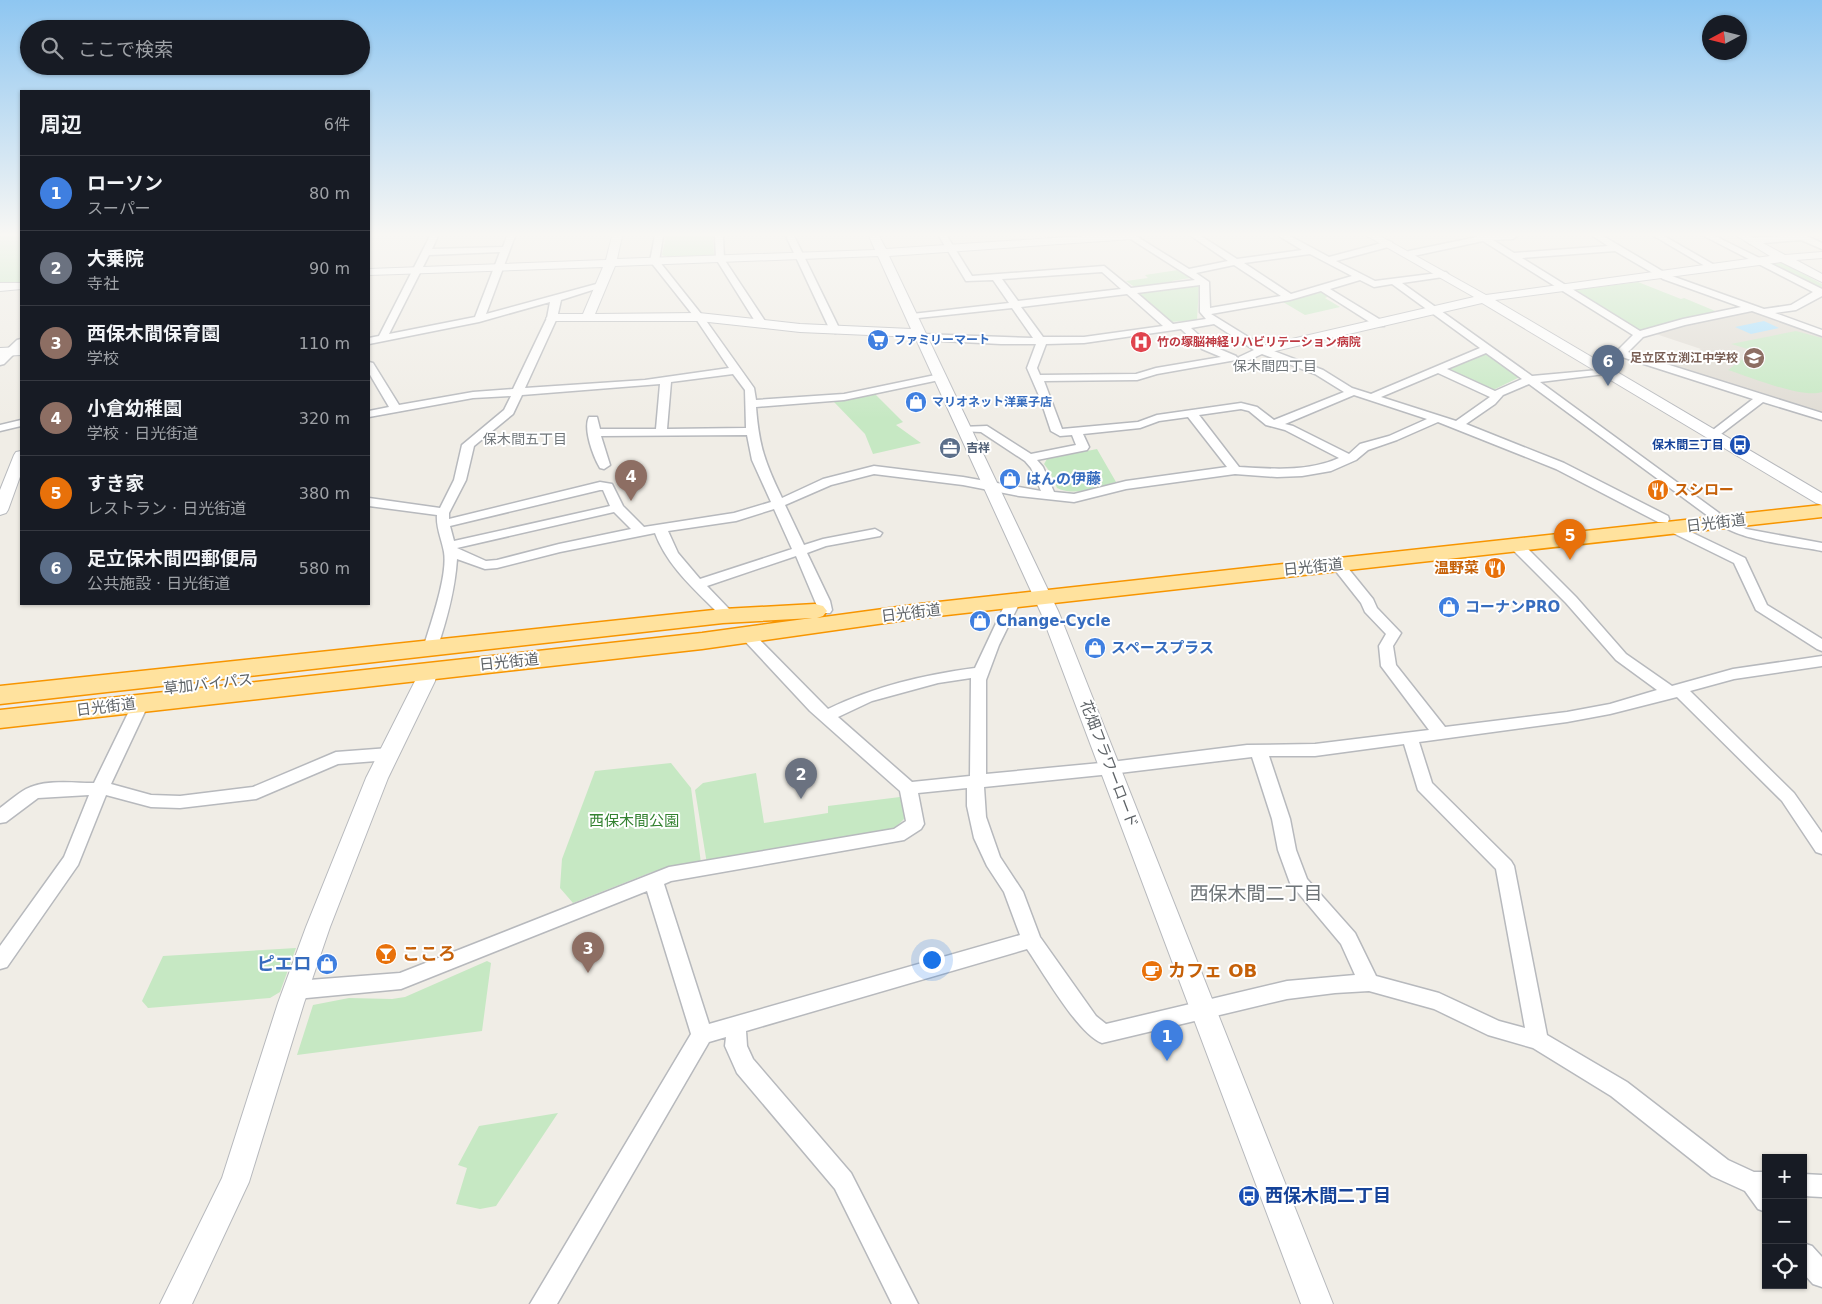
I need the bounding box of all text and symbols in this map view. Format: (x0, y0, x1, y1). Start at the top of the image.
north arrow (1702, 15, 1747, 60)
search box (20, 20, 370, 75)
icon: search (38, 34, 66, 62)
text: ここで検索 (78, 38, 173, 60)
text: 周辺 (40, 113, 82, 137)
text: 6件 (324, 115, 350, 134)
text: ローソン (87, 172, 163, 194)
text: 1 (50, 184, 62, 203)
text: 80 m (309, 184, 350, 203)
text: スーパー (87, 199, 151, 218)
text: 大乗院 (87, 247, 144, 269)
text: 2 (50, 259, 62, 278)
text: 90 m (309, 259, 350, 278)
text: 寺社 (87, 274, 119, 293)
text: 西保木間保育園 (87, 322, 220, 344)
supermarket icon: ファミリーマート (866, 328, 890, 352)
hospital icon: 竹の塚脳神経リハビリテーション病院 (1129, 330, 1153, 354)
place label: ファミリーマート (894, 333, 990, 347)
text: 3 (50, 334, 62, 353)
text: 110 m (299, 334, 350, 353)
place label: 竹の塚脳神経リハビリテーション病院 (1157, 335, 1361, 349)
pin: 6 (1592, 345, 1624, 386)
school or university icon: 足立区立渕江中学校 (1742, 346, 1766, 370)
text: 学校 (87, 349, 119, 368)
place label: 足立区立渕江中学校 (1630, 351, 1738, 365)
district label: 保木間四丁目 (1233, 358, 1317, 374)
shop icon: マリオネット洋菓子店 (904, 390, 928, 414)
place label: マリオネット洋菓子店 (932, 395, 1052, 409)
text: 小倉幼稚園 (87, 397, 182, 419)
text: 4 (50, 409, 62, 428)
text: 320 m (299, 409, 350, 428)
text: 学校 · 日光街道 (87, 424, 198, 443)
district label: 保木間五丁目 (483, 431, 567, 447)
bus stop icon: 保木間三丁目 (1728, 433, 1752, 457)
office icon: 吉祥 (938, 436, 962, 460)
place label: 保木間三丁目 (1652, 438, 1724, 452)
place label: 吉祥 (966, 441, 990, 455)
pin: 4 (615, 460, 647, 501)
shop icon: はんの伊藤 (998, 467, 1022, 491)
place label: はんの伊藤 (1026, 470, 1101, 488)
text: すき家 (87, 472, 144, 494)
restaurant icon: スシロー (1646, 478, 1670, 502)
place label: スシロー (1674, 481, 1734, 499)
text: 5 (50, 484, 62, 503)
text: 380 m (299, 484, 350, 503)
text: レストラン · 日光街道 (87, 499, 246, 518)
street label: 日光街道 (1685, 510, 1747, 536)
pin: 5 (1554, 519, 1586, 560)
text: 足立保木間四郵便局 (87, 547, 258, 569)
street label: 日光街道 (1282, 555, 1344, 579)
restaurant icon: 温野菜 (1483, 556, 1507, 580)
text: 6 (50, 559, 62, 578)
text: 580 m (299, 559, 350, 578)
place label: 温野菜 (1434, 559, 1479, 577)
text: 公共施設 · 日光街道 (87, 574, 230, 593)
shop icon: コーナンPRO (1437, 595, 1461, 619)
place label: コーナンPRO (1465, 598, 1560, 616)
street label: 日光街道 (880, 600, 942, 626)
shop icon: Change-Cycle (968, 609, 992, 633)
place label: Change-Cycle (996, 612, 1111, 630)
shop icon: スペースプラス (1083, 636, 1107, 660)
place label: スペースプラス (1111, 639, 1214, 657)
street label: 日光街道 (478, 650, 540, 674)
street label: 草加バイパス (162, 670, 254, 698)
street label: 日光街道 (75, 694, 137, 720)
street label: 花畑フラワーロード (1076, 698, 1142, 830)
pin: 2 (785, 758, 817, 799)
park label: 西保木間公園 (589, 812, 679, 830)
district label: 西保木間二丁目 (1189, 882, 1323, 904)
pin: 3 (572, 932, 604, 973)
bar icon: こころ (374, 942, 398, 966)
place label: こころ (402, 943, 456, 964)
your location (919, 947, 945, 973)
shop icon: ピエロ (315, 952, 339, 976)
place label: ピエロ (257, 953, 311, 974)
cafe icon: カフェ OB (1140, 959, 1164, 983)
place label: カフェ OB (1168, 960, 1257, 981)
pin: 1 (1151, 1020, 1183, 1061)
map controls (1762, 1154, 1807, 1289)
button: + (1762, 1154, 1807, 1199)
bus stop icon: 西保木間二丁目 (1237, 1184, 1261, 1208)
place label: 西保木間二丁目 (1265, 1185, 1391, 1206)
button: − (1762, 1199, 1807, 1244)
button: locate (1762, 1244, 1807, 1289)

